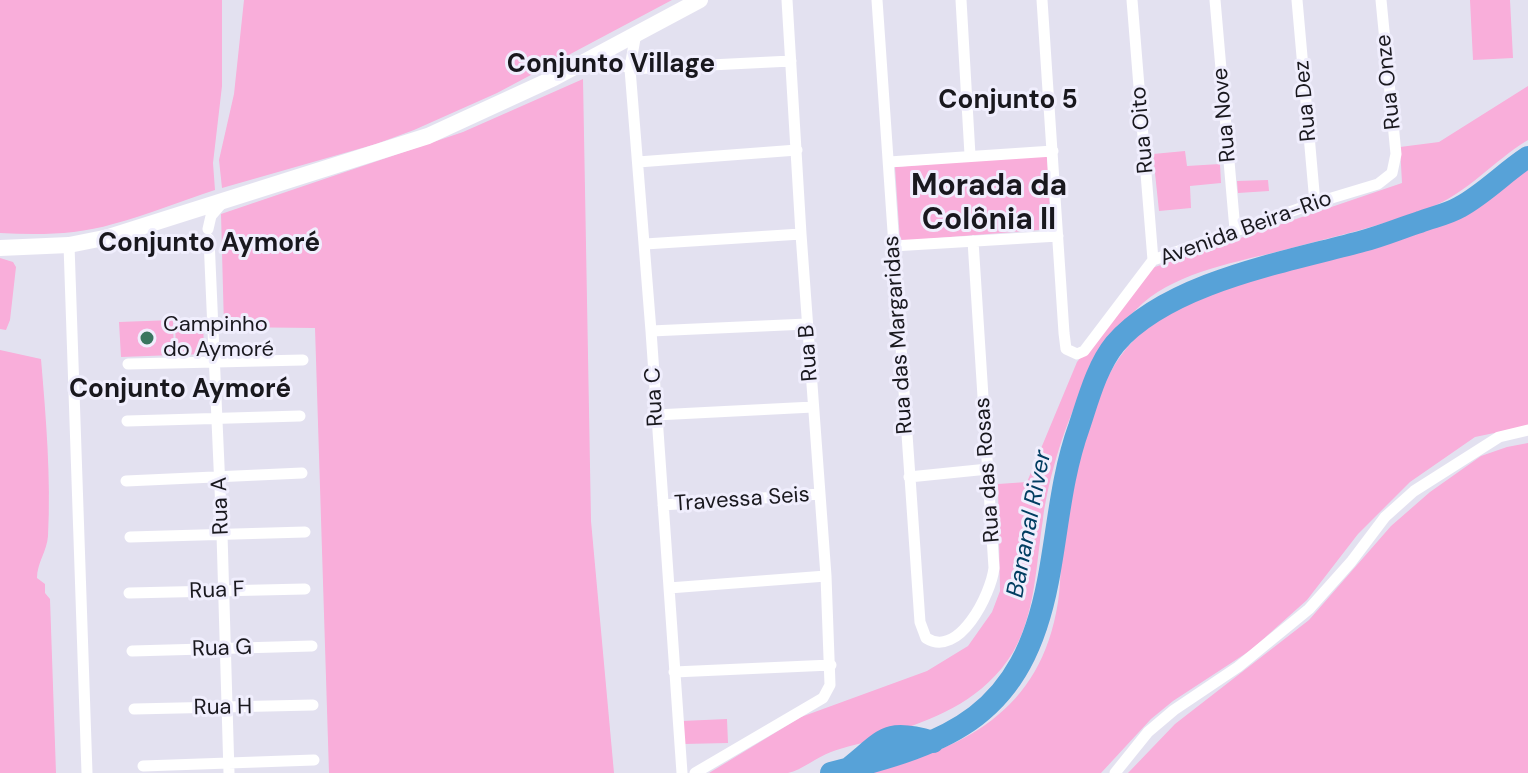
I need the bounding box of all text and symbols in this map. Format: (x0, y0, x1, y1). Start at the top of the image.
street label: Rua Onze (1371, 33, 1407, 131)
district label: Conjunto Village (507, 49, 715, 81)
street label: Rua Dez (1289, 59, 1323, 143)
street label: Rua Nove (1208, 67, 1242, 163)
district label: Conjunto 5 (938, 85, 1078, 117)
street label: Rua Oito (1126, 85, 1160, 175)
district label: Morada da Colônia II (911, 169, 1067, 240)
street label: Avenida Beira-Rio (1156, 186, 1336, 272)
district label: Conjunto Aymoré (98, 228, 320, 260)
street label: Rua das Margaridas (879, 235, 919, 435)
place label: Campinho do Aymoré (163, 312, 274, 364)
street label: Rua B (794, 324, 824, 382)
marker: Campinho do Aymoré (138, 329, 156, 347)
street label: Rua C (640, 367, 670, 427)
district label: Conjunto Aymoré (69, 374, 291, 406)
street label: Rua das Rosas (970, 396, 1006, 544)
water label: Bananal River (1002, 448, 1058, 600)
street label: Rua A (207, 477, 235, 535)
street label: Travessa Seis (673, 482, 811, 518)
street label: Rua F (189, 577, 245, 605)
street label: Rua G (191, 635, 253, 663)
street label: Rua H (194, 694, 252, 722)

